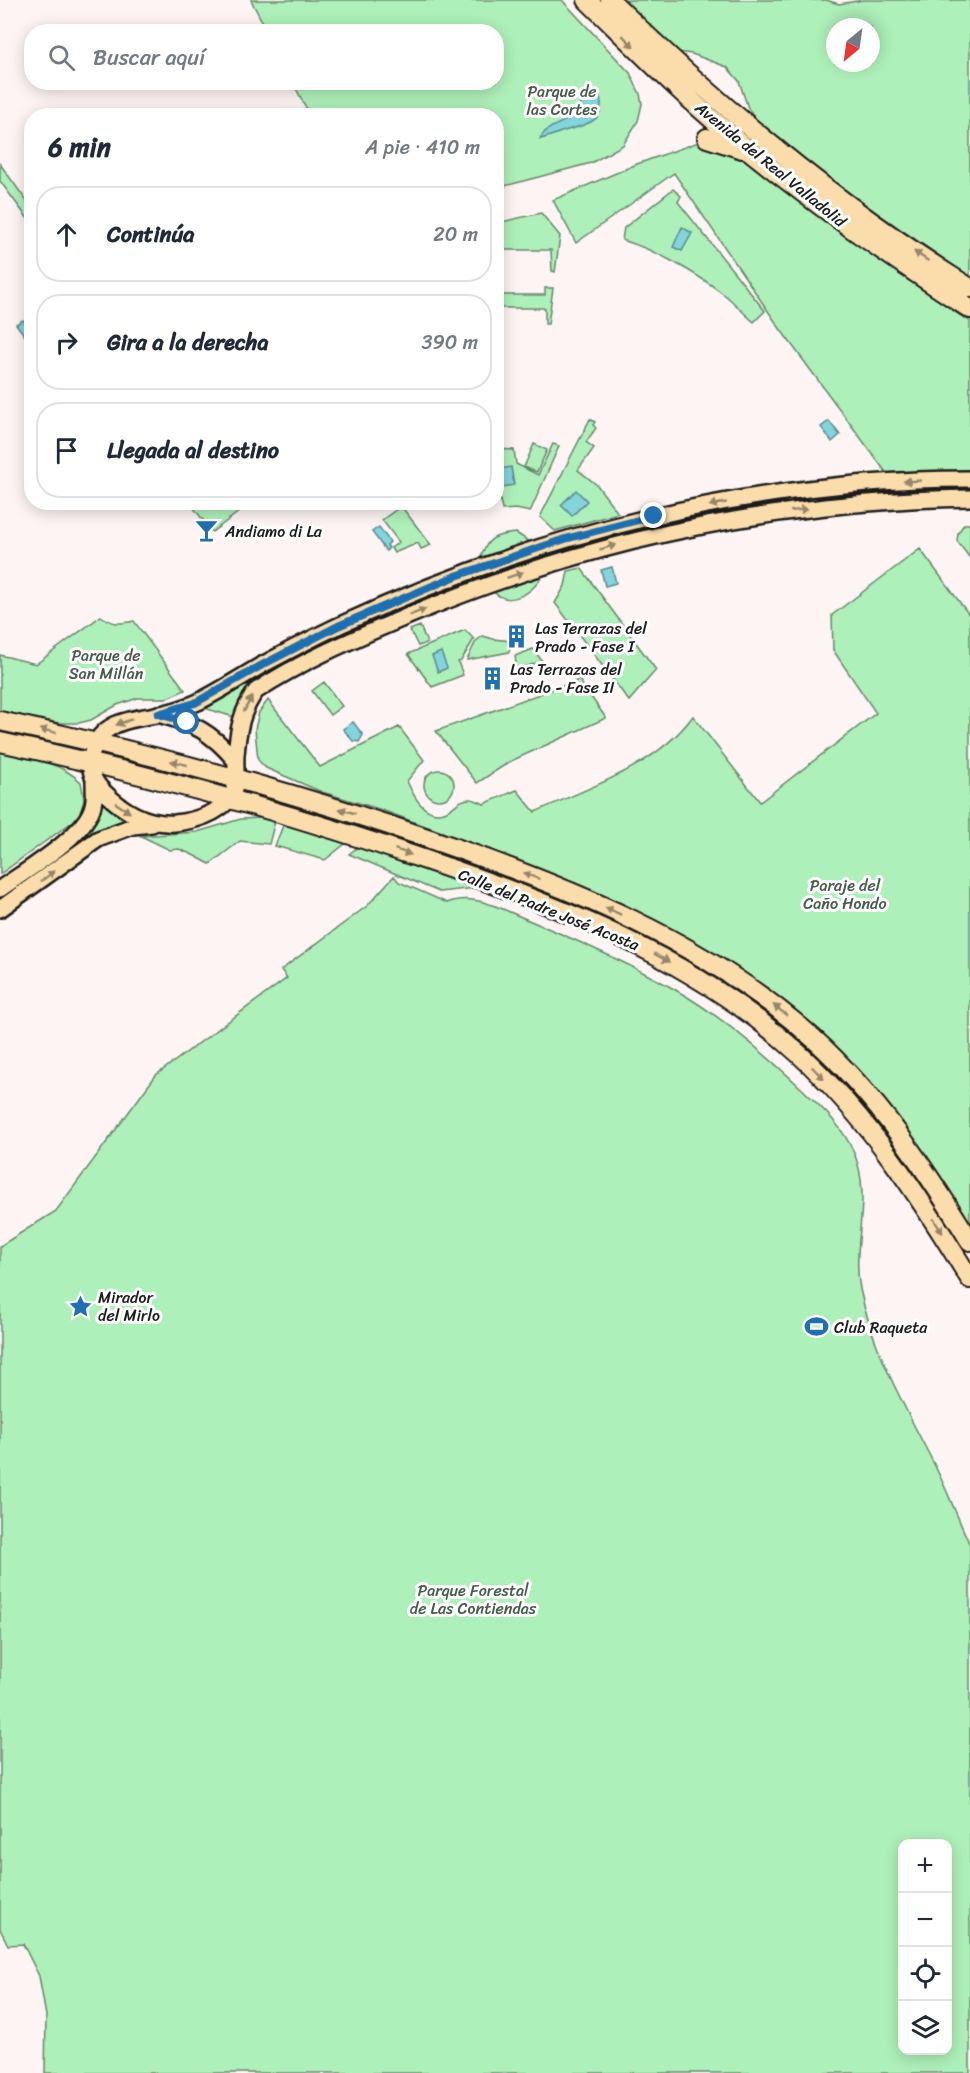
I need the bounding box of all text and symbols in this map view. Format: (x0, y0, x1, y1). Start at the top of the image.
north arrow (826, 18, 880, 72)
search box (24, 24, 504, 90)
one-way arrow (621, 34, 635, 49)
text: Buscar aquí (93, 38, 205, 77)
icon: search (45, 41, 78, 74)
park label: Parque de las Cortes (527, 77, 598, 124)
street label: Avenida del Real Valladolid (688, 93, 854, 236)
text: 6 min (48, 124, 111, 170)
text: A pie · 410 m (365, 130, 480, 165)
text: Continúa (107, 215, 194, 254)
text: 20 m (433, 217, 478, 252)
icon: ahead (50, 218, 83, 251)
one-way arrow (913, 251, 929, 262)
text: Gira a la derecha (107, 323, 268, 362)
text: 390 m (422, 325, 478, 360)
icon: right (50, 326, 83, 359)
text: Llegada al destino (107, 431, 279, 470)
icon: arrive (50, 434, 83, 467)
one-way arrow (902, 476, 921, 485)
one-way arrow (708, 500, 727, 509)
route end (640, 502, 666, 528)
one-way arrow (790, 505, 809, 514)
place label: Andiamo di La (224, 517, 323, 546)
bar icon: Andiamo di La (194, 518, 220, 544)
one-way arrow (599, 542, 617, 551)
one-way arrow (506, 570, 524, 580)
one-way arrow (409, 607, 427, 617)
place label: Las Terrazas del Prado - Fase I (535, 614, 647, 661)
building icon: Las Terrazas del Prado - Fase I (504, 624, 530, 650)
park label: Parque de San Millán (69, 641, 144, 688)
place label: Las Terrazas del Prado - Fase II (510, 655, 622, 702)
building icon: Las Terrazas del Prado - Fase II (479, 665, 505, 691)
one-way arrow (243, 695, 253, 712)
route start (173, 708, 199, 734)
one-way arrow (115, 717, 133, 727)
one-way arrow (38, 726, 57, 735)
one-way arrow (170, 758, 188, 767)
one-way arrow (115, 802, 131, 813)
one-way arrow (338, 806, 356, 815)
one-way arrow (394, 848, 412, 857)
street label: Calle del Padre José Acosta (454, 860, 645, 959)
one-way arrow (40, 870, 55, 882)
one-way arrow (522, 871, 540, 881)
park label: Paraje del Caño Hondo (803, 871, 887, 918)
one-way arrow (604, 906, 621, 915)
one-way arrow (654, 953, 671, 963)
one-way arrow (772, 1004, 788, 1017)
one-way arrow (811, 1065, 824, 1080)
one-way arrow (932, 1218, 943, 1234)
place label: Mirador del Mirlo (98, 1283, 160, 1330)
place icon: Mirador del Mirlo (67, 1293, 93, 1319)
place label: Club Raqueta (834, 1313, 928, 1342)
sports icon: Club Raqueta (803, 1314, 829, 1340)
park label: Parque Forestal de Las Contiendas (410, 1576, 537, 1623)
map controls (898, 1839, 952, 2055)
button: + (898, 1839, 952, 1893)
button: − (898, 1893, 952, 1947)
button: locate (898, 1947, 952, 2001)
button: layers (898, 2001, 952, 2055)

